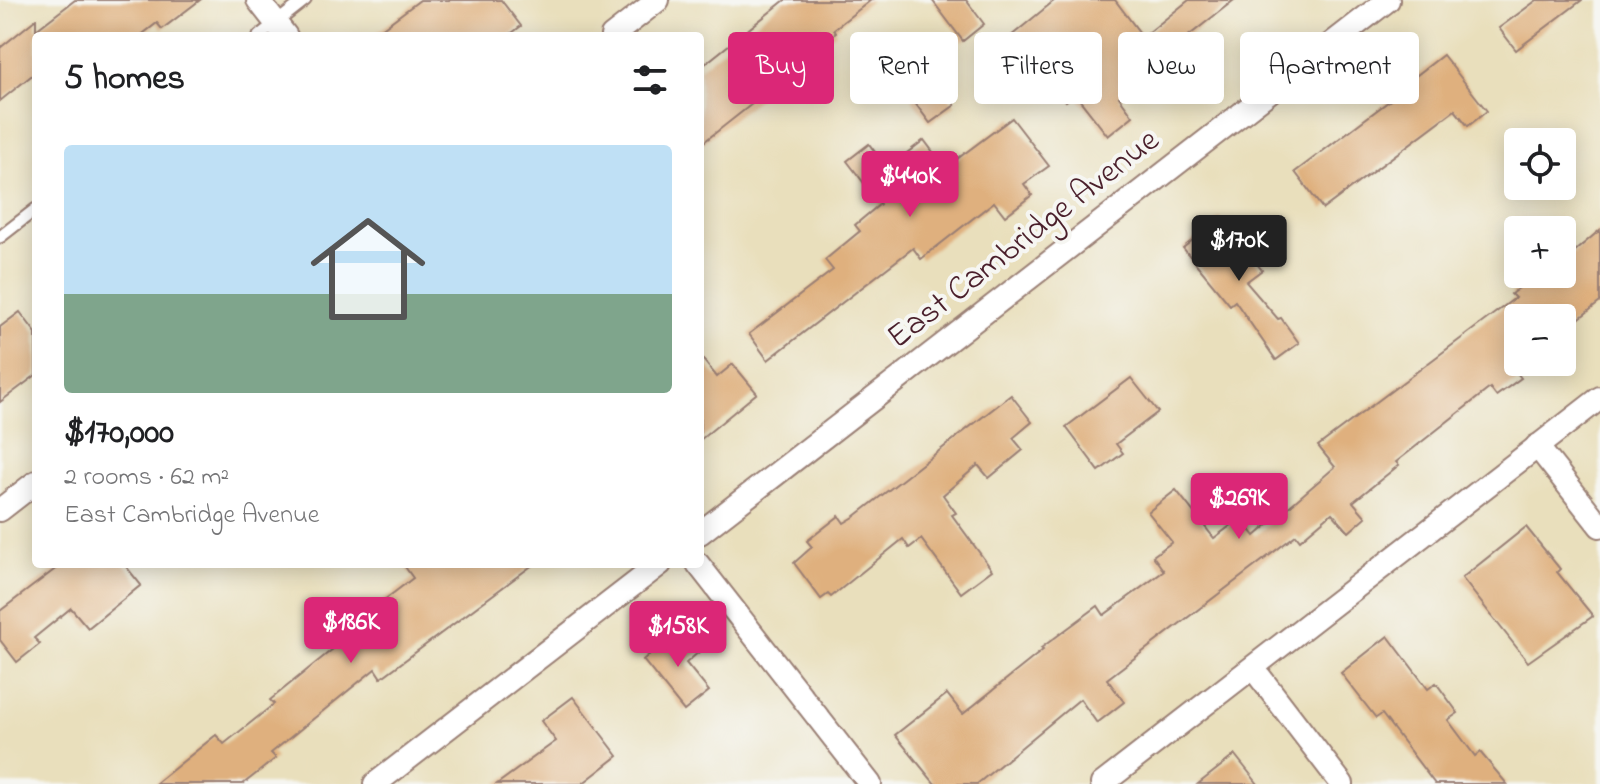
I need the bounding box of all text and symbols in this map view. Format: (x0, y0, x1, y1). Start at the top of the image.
chip: Buy (728, 32, 834, 104)
chip: Rent (850, 32, 958, 104)
chip: Filters (974, 32, 1102, 104)
chip: New (1118, 32, 1224, 104)
chip: Apartment (1240, 32, 1419, 104)
text: 5 homes (64, 55, 185, 105)
icon: filters (628, 58, 672, 102)
street label: East Cambridge Avenue (877, 117, 1172, 363)
map controls (1504, 128, 1576, 376)
button: locate (1504, 128, 1576, 200)
pin: $440K (854, 151, 966, 219)
text: $440K (880, 158, 941, 196)
icon: home (296, 197, 440, 341)
pin: $170K (1183, 215, 1295, 283)
button: + (1504, 216, 1576, 288)
text: $170K (1210, 222, 1268, 260)
button: − (1504, 304, 1576, 376)
text: $170,000 (64, 409, 174, 459)
text: 2 rooms · 62 m² (64, 459, 229, 497)
pin: $269K (1183, 473, 1295, 541)
text: $269K (1209, 480, 1269, 518)
text: East Cambridge Avenue (64, 497, 319, 535)
pin: $186K (295, 597, 407, 665)
pin: $158K (622, 601, 734, 669)
text: $186K (322, 604, 380, 642)
text: $158K (647, 608, 709, 646)

